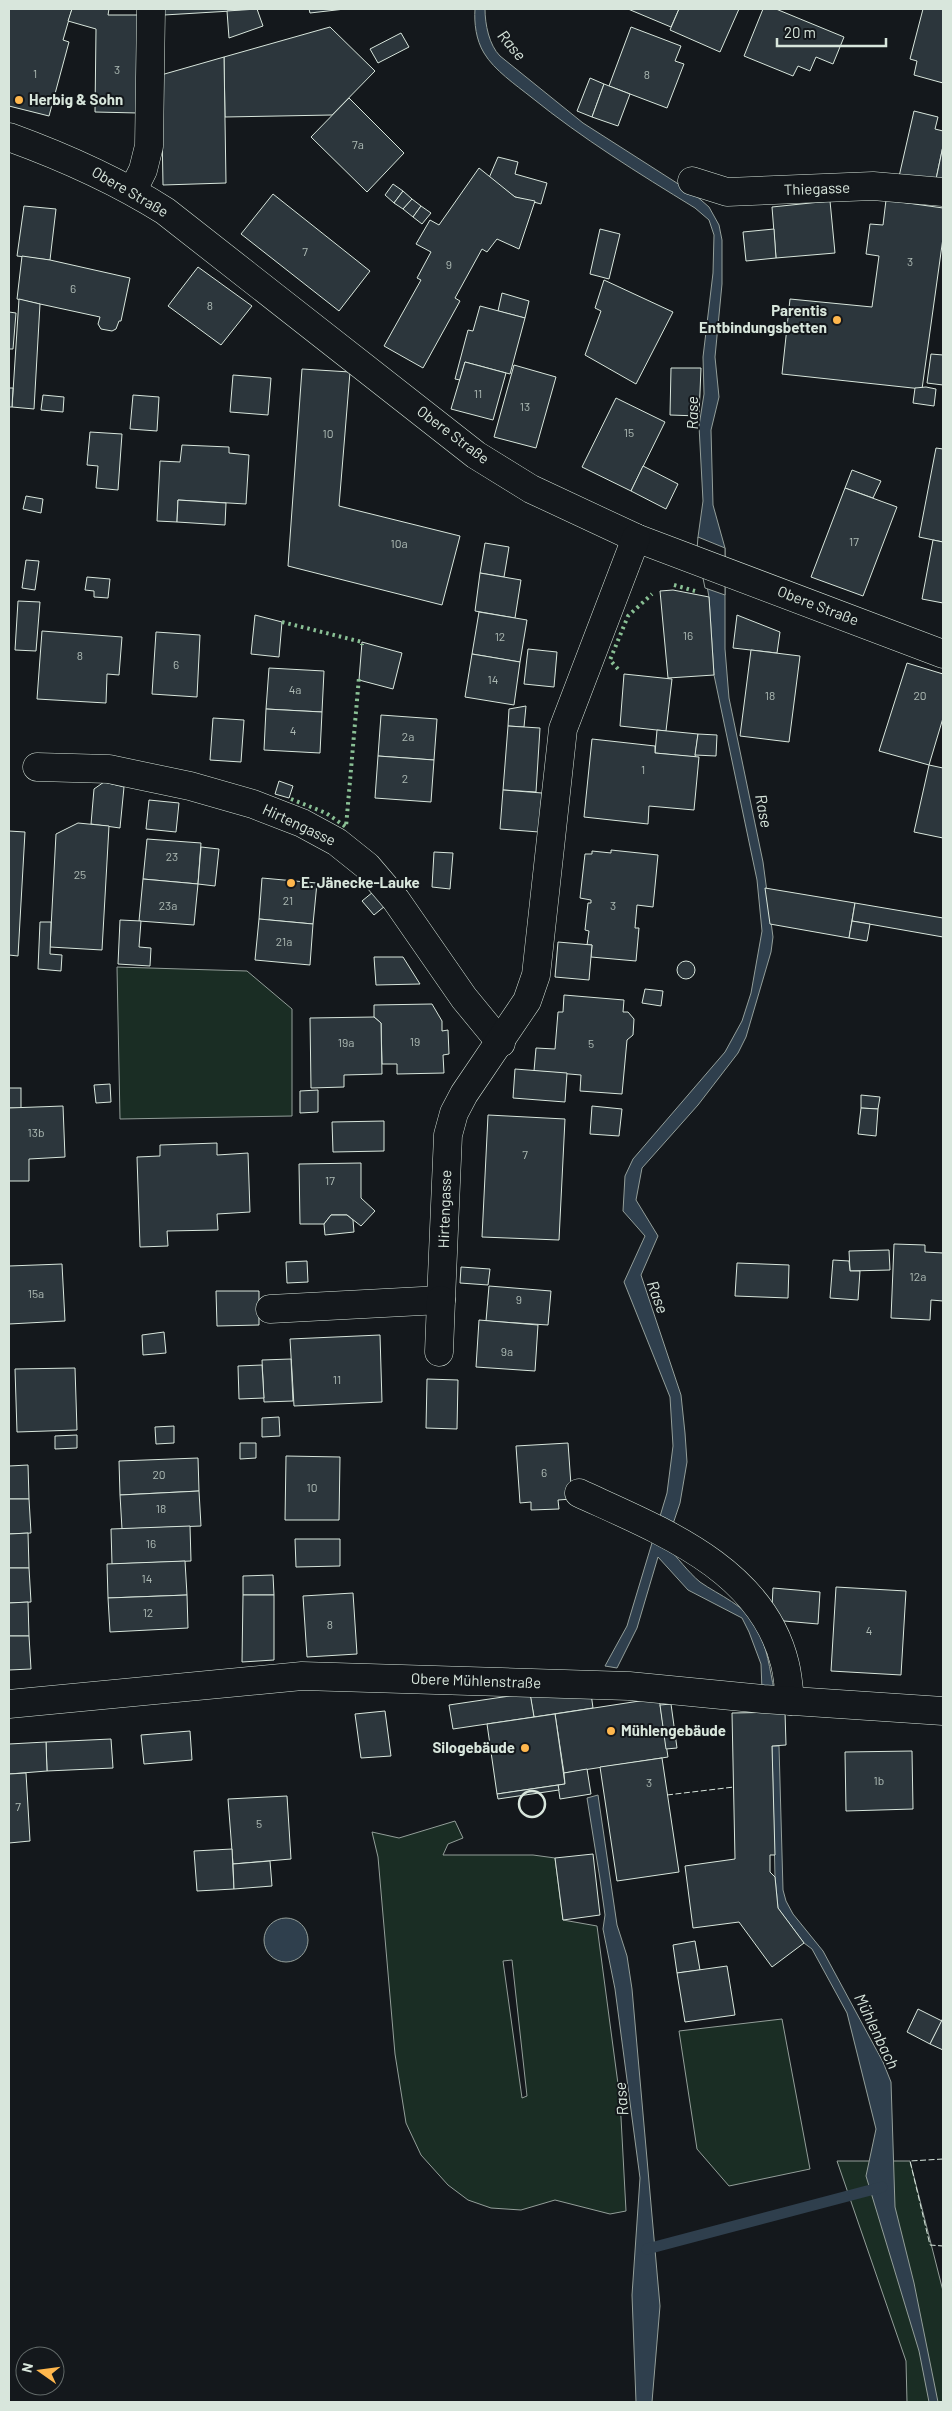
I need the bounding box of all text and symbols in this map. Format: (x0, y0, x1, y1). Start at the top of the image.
scale bar (777, 15, 886, 47)
text: 20 m (784, 23, 816, 41)
water label: Rase (494, 26, 530, 64)
house number: 3 (114, 62, 120, 76)
house number: 1 (33, 66, 37, 80)
house number: 8 (644, 67, 650, 81)
place label: Herbig & Sohn (29, 90, 123, 108)
marker: Herbig & Sohn (13, 94, 25, 106)
house number: 7a (352, 137, 364, 151)
street label: Obere Straße (89, 162, 172, 220)
street label: Thiegasse (783, 178, 850, 198)
house number: 7 (302, 244, 308, 258)
house number: 3 (907, 254, 913, 268)
house number: 9 (446, 257, 452, 271)
house number: 6 (70, 281, 76, 295)
house number: 8 (207, 298, 213, 312)
place label: Parentis Entbindungsbetten (699, 301, 827, 336)
marker: Parentis Entbindungsbetten (831, 314, 843, 326)
house number: 11 (474, 386, 482, 400)
water label: Rase (682, 396, 701, 430)
house number: 13 (520, 399, 530, 413)
street label: Obere Straße (414, 401, 493, 467)
house number: 15 (624, 425, 634, 439)
house number: 10 (323, 426, 333, 440)
house number: 17 (849, 534, 859, 548)
house number: 10a (390, 536, 408, 550)
street label: Obere Straße (775, 581, 861, 629)
house number: 16 (683, 628, 693, 642)
house number: 12 (495, 629, 505, 643)
house number: 8 (77, 648, 83, 662)
house number: 6 (173, 657, 179, 671)
house number: 14 (488, 672, 498, 686)
house number: 4a (289, 682, 301, 696)
house number: 18 (765, 688, 775, 702)
house number: 20 (913, 688, 927, 702)
house number: 4 (290, 723, 296, 737)
house number: 2a (402, 729, 414, 743)
house number: 1 (641, 762, 645, 776)
house number: 2 (402, 771, 408, 785)
water label: Rase (752, 793, 777, 829)
street label: Hirtengasse (260, 799, 339, 849)
house number: 23 (166, 849, 178, 863)
house number: 25 (74, 867, 86, 881)
place label: E. Jänecke-Lauke (301, 873, 420, 891)
marker: E. Jänecke-Lauke (285, 877, 297, 889)
house number: 21 (283, 893, 293, 907)
house number: 23a (159, 898, 177, 912)
house number: 3 (610, 898, 616, 912)
house number: 21a (276, 934, 292, 948)
house number: 19 (410, 1034, 420, 1048)
house number: 19a (338, 1035, 354, 1049)
house number: 5 (588, 1036, 594, 1050)
house number: 13b (28, 1125, 44, 1139)
house number: 7 (522, 1147, 528, 1161)
street label: Hirtengasse (434, 1169, 454, 1249)
house number: 17 (325, 1173, 335, 1187)
house number: 12a (910, 1269, 926, 1283)
water label: Rase (644, 1278, 673, 1316)
house number: 15a (28, 1286, 44, 1300)
house number: 9 (516, 1292, 522, 1306)
house number: 9a (501, 1344, 513, 1358)
house number: 11 (333, 1372, 341, 1386)
house number: 6 (541, 1465, 547, 1479)
house number: 20 (152, 1467, 166, 1481)
house number: 10 (307, 1480, 317, 1494)
house number: 18 (156, 1501, 166, 1515)
house number: 16 (146, 1536, 156, 1550)
house number: 14 (142, 1571, 152, 1585)
house number: 12 (143, 1605, 153, 1619)
house number: 8 (327, 1617, 333, 1631)
house number: 4 (866, 1623, 872, 1637)
street label: Obere Mühlenstraße (411, 1669, 541, 1691)
place label: Mühlengebäude (621, 1721, 726, 1739)
marker: Mühlengebäude (605, 1725, 617, 1737)
place label: Silogebäude (432, 1738, 515, 1756)
marker: Silogebäude (519, 1742, 531, 1754)
house number: 1b (874, 1773, 884, 1787)
house number: 3 (646, 1775, 652, 1789)
house number: 7 (15, 1799, 21, 1813)
house number: 5 (256, 1816, 262, 1830)
water label: Mühlenbach (851, 1990, 904, 2072)
water label: Rase (610, 2081, 631, 2117)
north arrow (15, 2346, 65, 2396)
text: N (18, 2361, 36, 2374)

